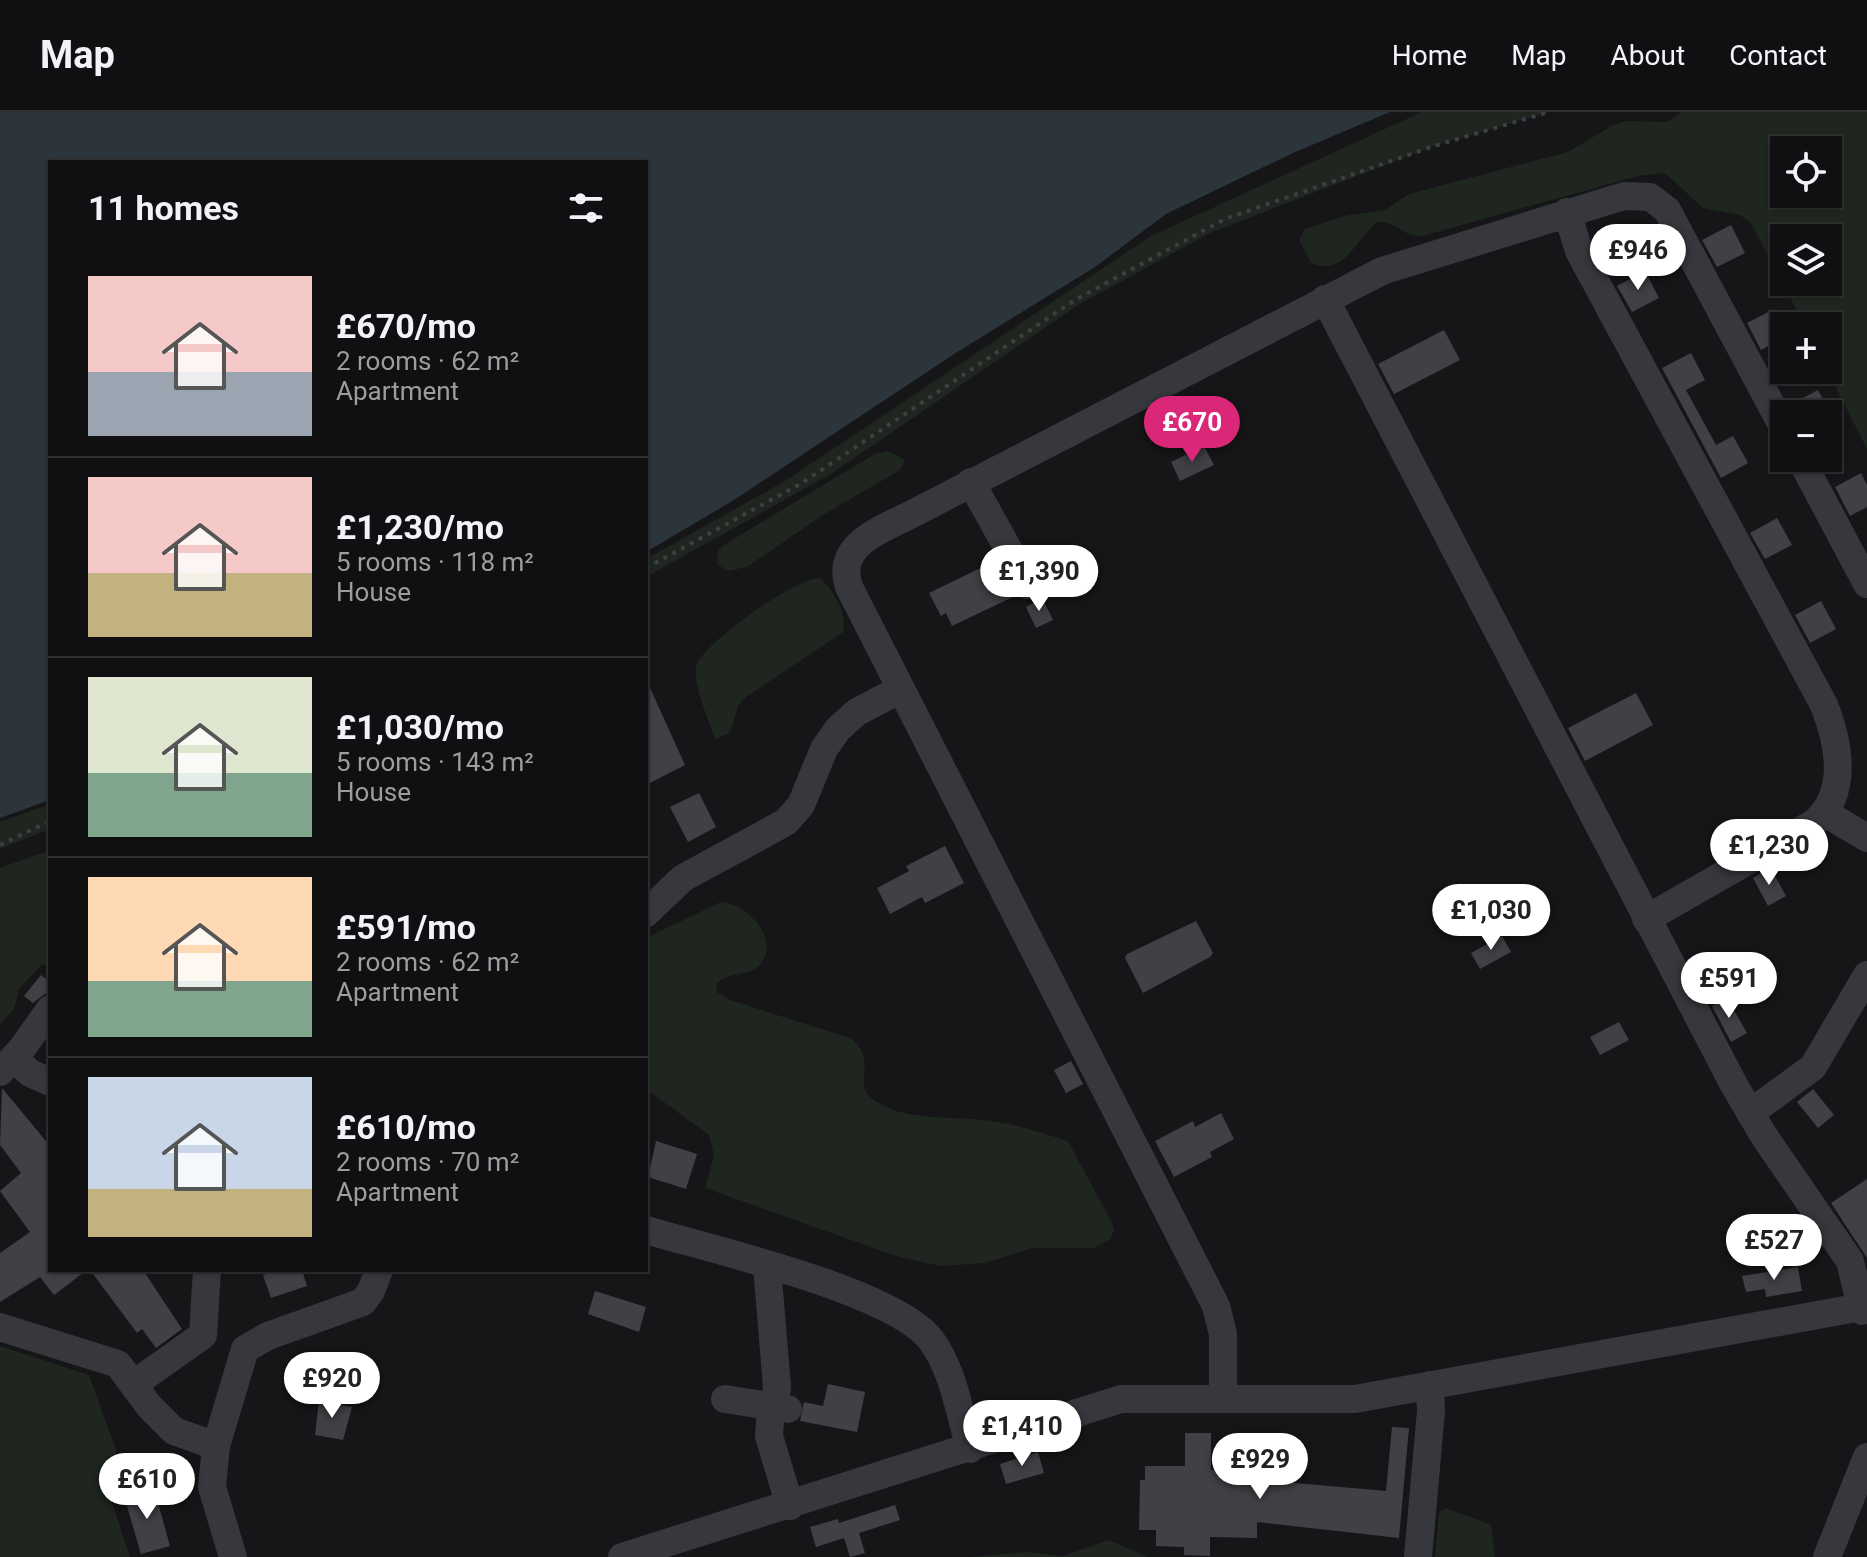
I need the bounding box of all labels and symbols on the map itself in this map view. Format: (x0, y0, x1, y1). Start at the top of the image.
pin: £946 (1591, 224, 1685, 292)
pin: £670 (1145, 396, 1239, 464)
pin: £1,390 (974, 545, 1104, 613)
pin: £1,230 (1704, 819, 1834, 887)
pin: £1,030 (1426, 884, 1556, 952)
pin: £591 (1682, 952, 1776, 1020)
pin: £527 (1727, 1214, 1821, 1282)
pin: £920 (285, 1352, 379, 1420)
pin: £1,410 (957, 1400, 1087, 1468)
pin: £929 (1213, 1433, 1307, 1501)
pin: £610 (100, 1453, 194, 1521)

